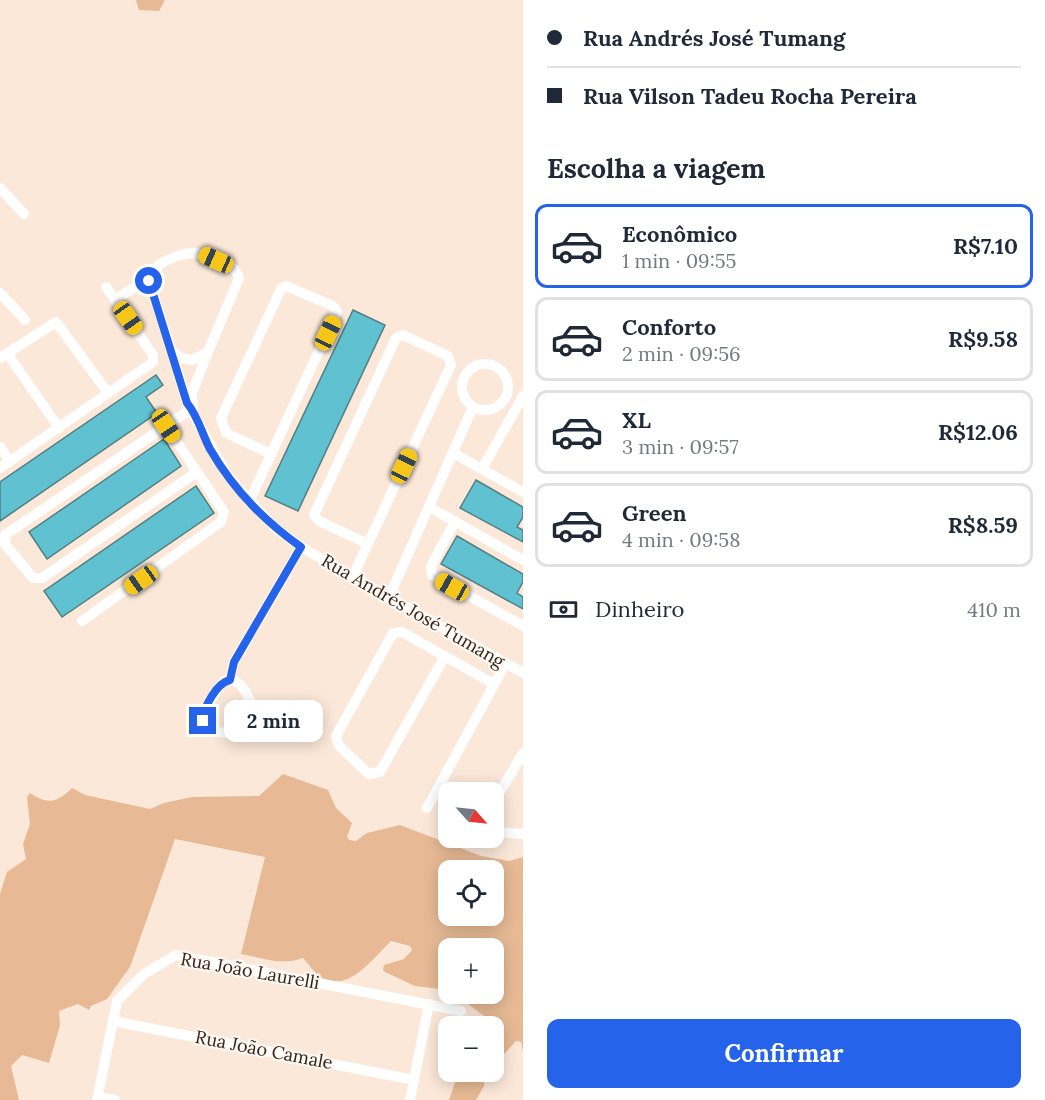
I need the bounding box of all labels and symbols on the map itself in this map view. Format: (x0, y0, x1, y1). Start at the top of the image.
car (196, 244, 236, 276)
route start (135, 267, 162, 294)
car (110, 298, 146, 338)
car (312, 313, 344, 353)
car (148, 406, 184, 446)
car (388, 446, 420, 486)
street label: Rua Andrés José Tumang (318, 549, 510, 673)
car (121, 562, 161, 598)
car (432, 570, 472, 604)
callout: 2 min (224, 700, 323, 742)
route end (189, 707, 216, 734)
north arrow (438, 782, 504, 848)
street label: Rua João Laurelli (179, 947, 321, 994)
street label: Rua João Camale (193, 1025, 335, 1074)

